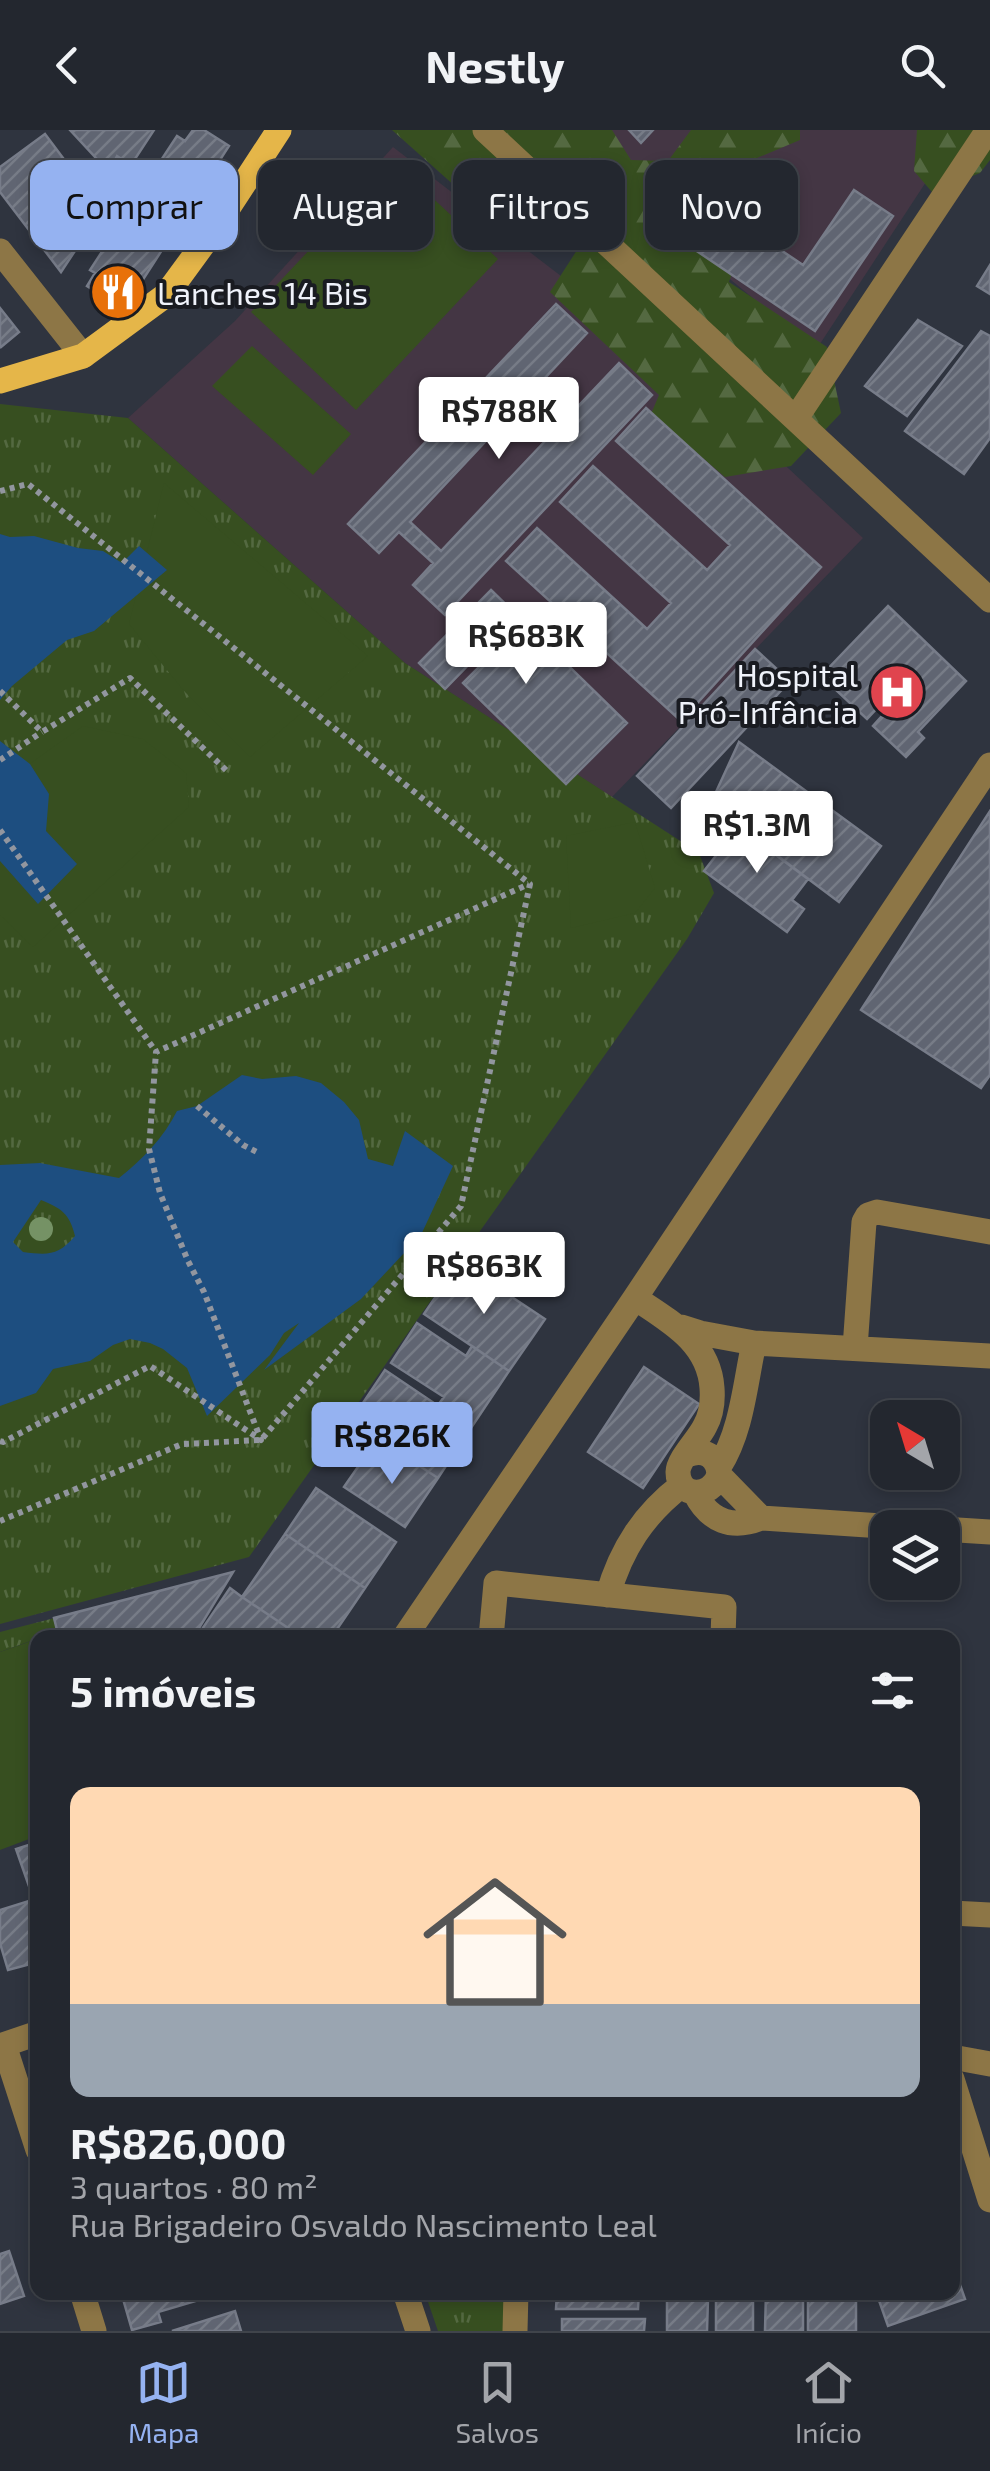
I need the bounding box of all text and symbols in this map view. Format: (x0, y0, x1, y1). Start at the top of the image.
icon: back (40, 38, 95, 93)
text: Nestly (425, 38, 565, 92)
icon: search (895, 38, 950, 93)
chip: Comprar (30, 160, 238, 250)
chip: Alugar (258, 160, 433, 250)
chip: Filtros (453, 160, 625, 250)
chip: Novo (645, 160, 798, 250)
restaurant icon: Lanches 14 Bis (88, 262, 148, 322)
place label: Lanches 14 Bis (157, 273, 368, 311)
pin: R$788K (418, 377, 580, 462)
text: R$788K (441, 390, 557, 428)
pin: R$683K (445, 602, 607, 687)
text: R$683K (468, 615, 584, 653)
place label: Hospital Pró-Infância (678, 655, 858, 730)
hospital icon: Hospital Pró-Infância (867, 662, 927, 722)
pin: R$1.3M (676, 791, 838, 876)
text: R$1.3M (703, 804, 811, 842)
pin: R$863K (403, 1232, 565, 1317)
text: R$863K (426, 1245, 542, 1283)
north arrow (870, 1400, 960, 1490)
map controls (870, 1400, 960, 1600)
pin: R$826K (311, 1402, 473, 1487)
text: R$826K (334, 1415, 450, 1453)
button: layers (870, 1510, 960, 1600)
icon: filters (865, 1663, 920, 1718)
text: 5 imóveis (70, 1665, 256, 1715)
icon: home (405, 1852, 585, 2032)
text: R$826,000 (70, 2117, 287, 2167)
text: 3 quartos · 80 m² (70, 2167, 317, 2205)
text: Rua Brigadeiro Osvaldo Nascimento Leal (70, 2205, 657, 2243)
tab: Mapa (128, 2355, 200, 2449)
tab: Salvos (455, 2355, 539, 2449)
tab: Início (795, 2355, 862, 2449)

